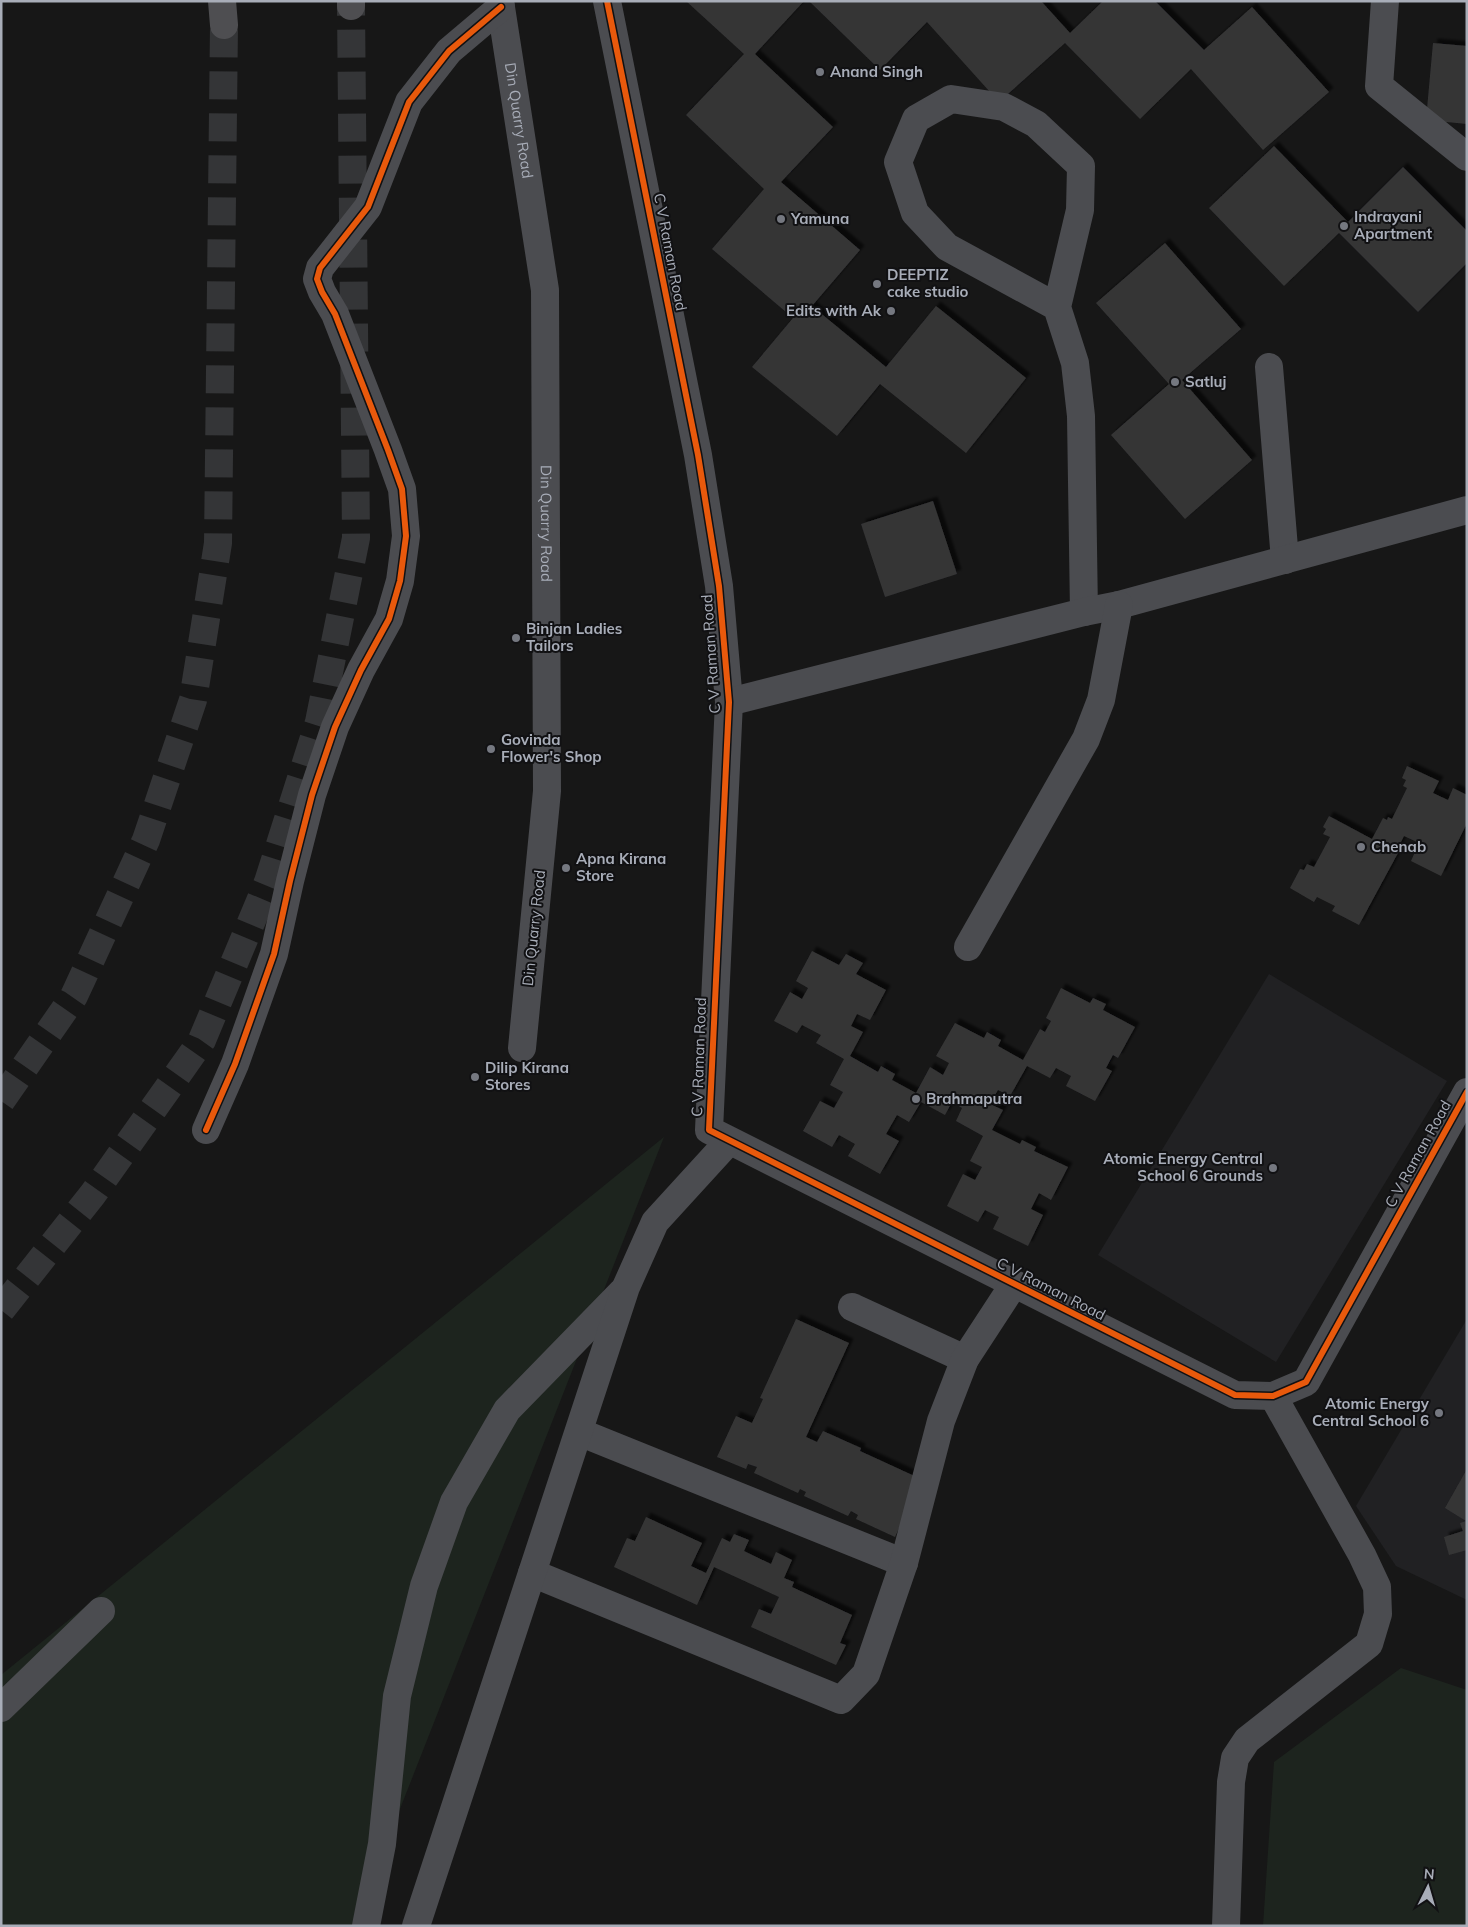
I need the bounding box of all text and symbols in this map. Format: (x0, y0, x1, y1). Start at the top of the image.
street label: Din Quarry Road (501, 61, 537, 180)
place label: Anand Singh (830, 62, 923, 81)
marker: Anand Singh (814, 66, 826, 78)
street label: C V Raman Road (650, 191, 691, 312)
place label: Indrayani Apartment (1354, 207, 1433, 243)
place label: Yamuna (790, 209, 849, 228)
marker: Yamuna (775, 213, 787, 225)
marker: Indrayani Apartment (1338, 220, 1350, 232)
place label: DEEPTIZ cake studio (887, 265, 969, 301)
marker: DEEPTIZ cake studio (871, 278, 883, 290)
place label: Edits with Ak (786, 301, 882, 320)
marker: Edits with Ak (885, 305, 897, 317)
place label: Satluj (1185, 372, 1227, 391)
marker: Satluj (1169, 376, 1181, 388)
street label: Din Quarry Road (537, 465, 556, 582)
street label: C V Raman Road (697, 594, 724, 714)
place label: Binjan Ladies Tailors (526, 619, 622, 655)
marker: Binjan Ladies Tailors (510, 632, 522, 644)
place label: Govinda Flower's Shop (501, 730, 602, 766)
marker: Govinda Flower's Shop (485, 743, 497, 755)
place label: Chenab (1371, 837, 1426, 856)
marker: Chenab (1355, 841, 1367, 853)
place label: Apna Kirana Store (576, 849, 666, 885)
marker: Apna Kirana Store (560, 862, 572, 874)
street label: Din Quarry Road (518, 869, 549, 987)
street label: C V Raman Road (687, 997, 710, 1117)
place label: Dilip Kirana Stores (485, 1058, 569, 1094)
marker: Dilip Kirana Stores (469, 1071, 481, 1083)
place label: Brahmaputra (926, 1089, 1022, 1108)
marker: Brahmaputra (910, 1093, 922, 1105)
street label: C V Raman Road (1380, 1097, 1455, 1211)
place label: Atomic Energy Central School 6 Grounds (1103, 1149, 1263, 1185)
marker: Atomic Energy Central School 6 Grounds (1267, 1162, 1279, 1174)
street label: C V Raman Road (994, 1253, 1109, 1324)
place label: Atomic Energy Central School 6 (1312, 1394, 1430, 1430)
marker: Atomic Energy Central School 6 (1433, 1407, 1445, 1419)
north arrow (1403, 1862, 1453, 1912)
text: N (1423, 1865, 1435, 1883)

